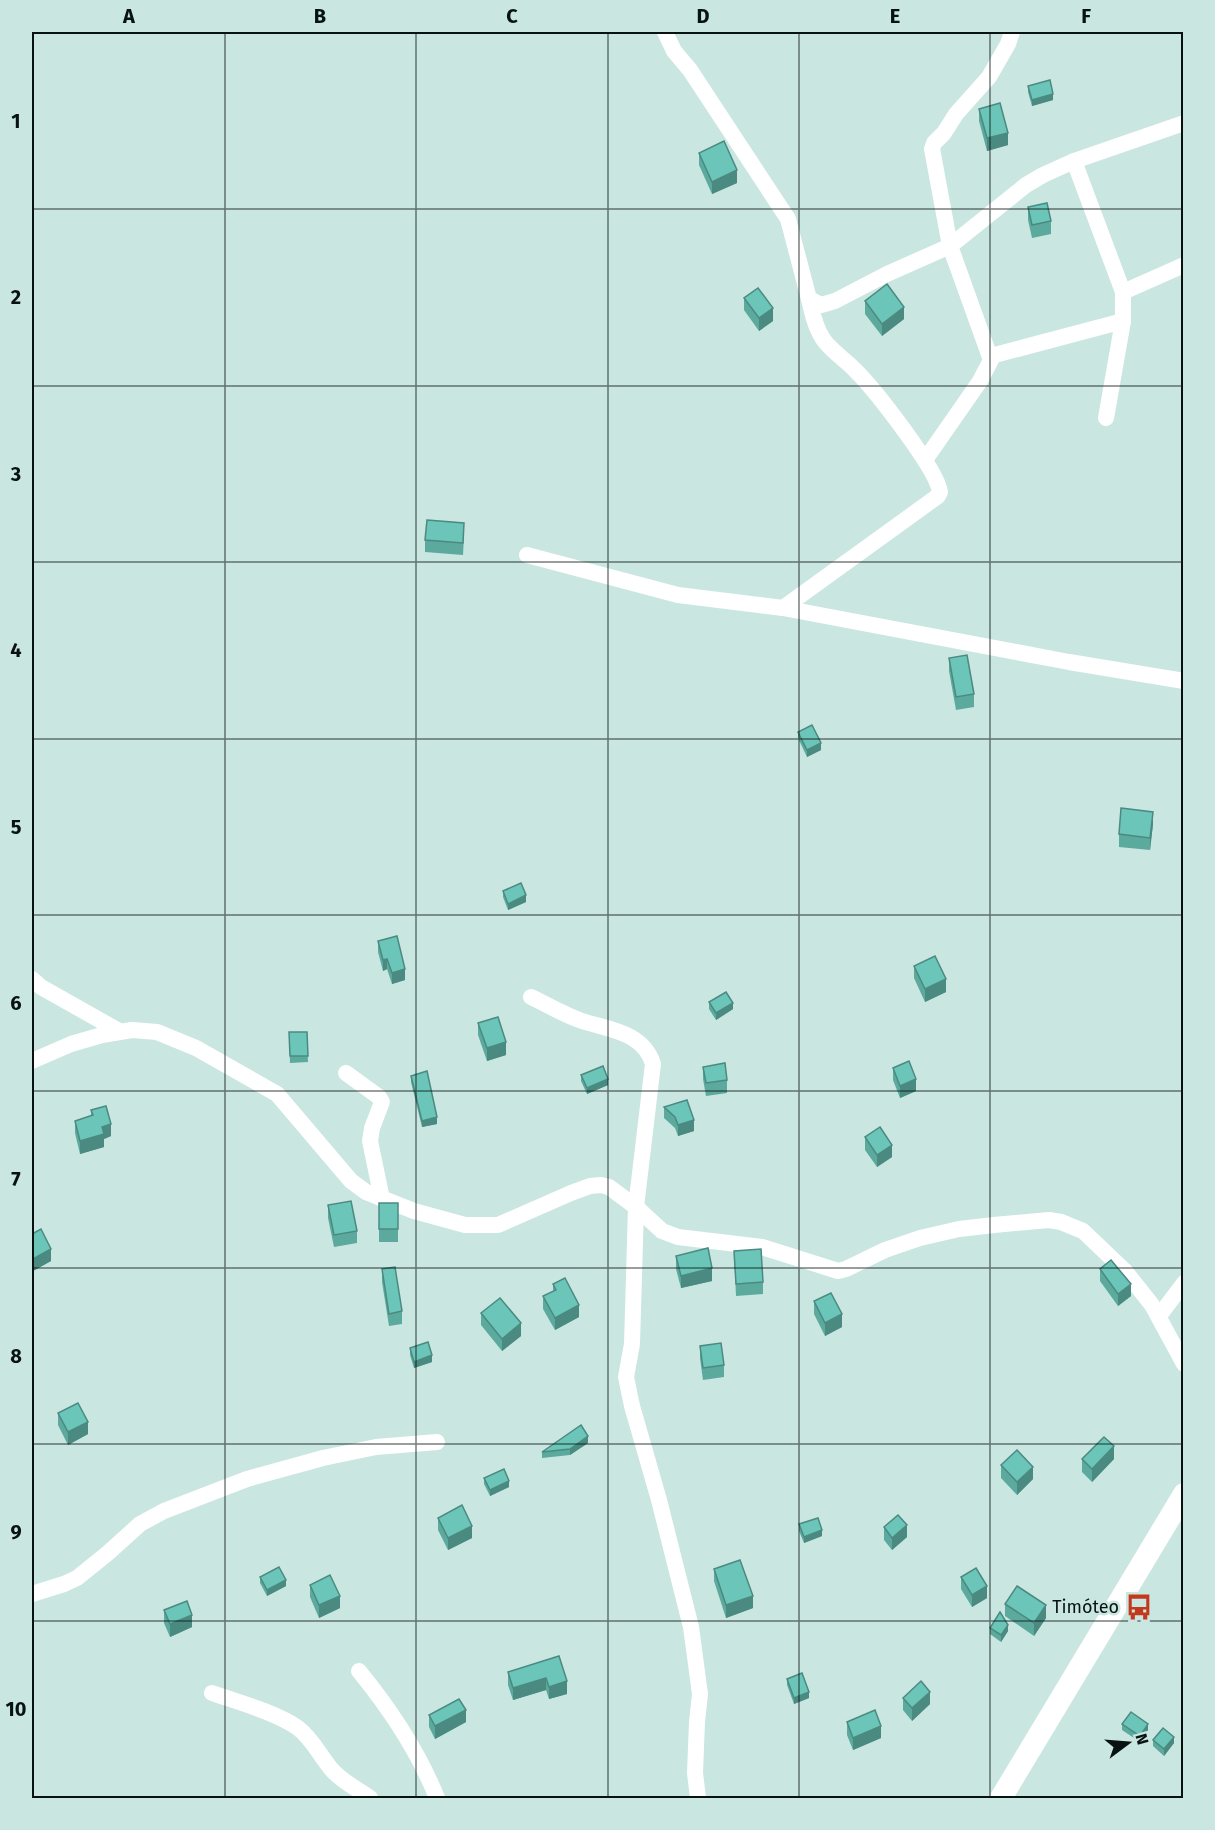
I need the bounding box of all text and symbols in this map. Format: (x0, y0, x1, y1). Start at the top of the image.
text: A (122, 4, 136, 28)
text: B (314, 4, 326, 28)
text: C (506, 4, 518, 28)
text: D (696, 4, 710, 28)
text: E (890, 4, 900, 28)
text: F (1081, 4, 1091, 28)
text: 1 (11, 109, 21, 133)
text: 2 (11, 285, 21, 309)
text: 3 (10, 462, 21, 486)
text: 4 (10, 638, 22, 662)
text: 5 (11, 815, 22, 839)
text: 6 (10, 991, 22, 1015)
text: 7 (11, 1167, 21, 1191)
text: 8 (10, 1344, 22, 1368)
text: 9 (10, 1520, 22, 1544)
bus stop icon: Timóteo (1124, 1592, 1154, 1622)
place label: Timóteo (1052, 1596, 1119, 1618)
text: 10 (6, 1697, 26, 1721)
north arrow (1098, 1713, 1158, 1773)
text: N (1131, 1731, 1153, 1747)

